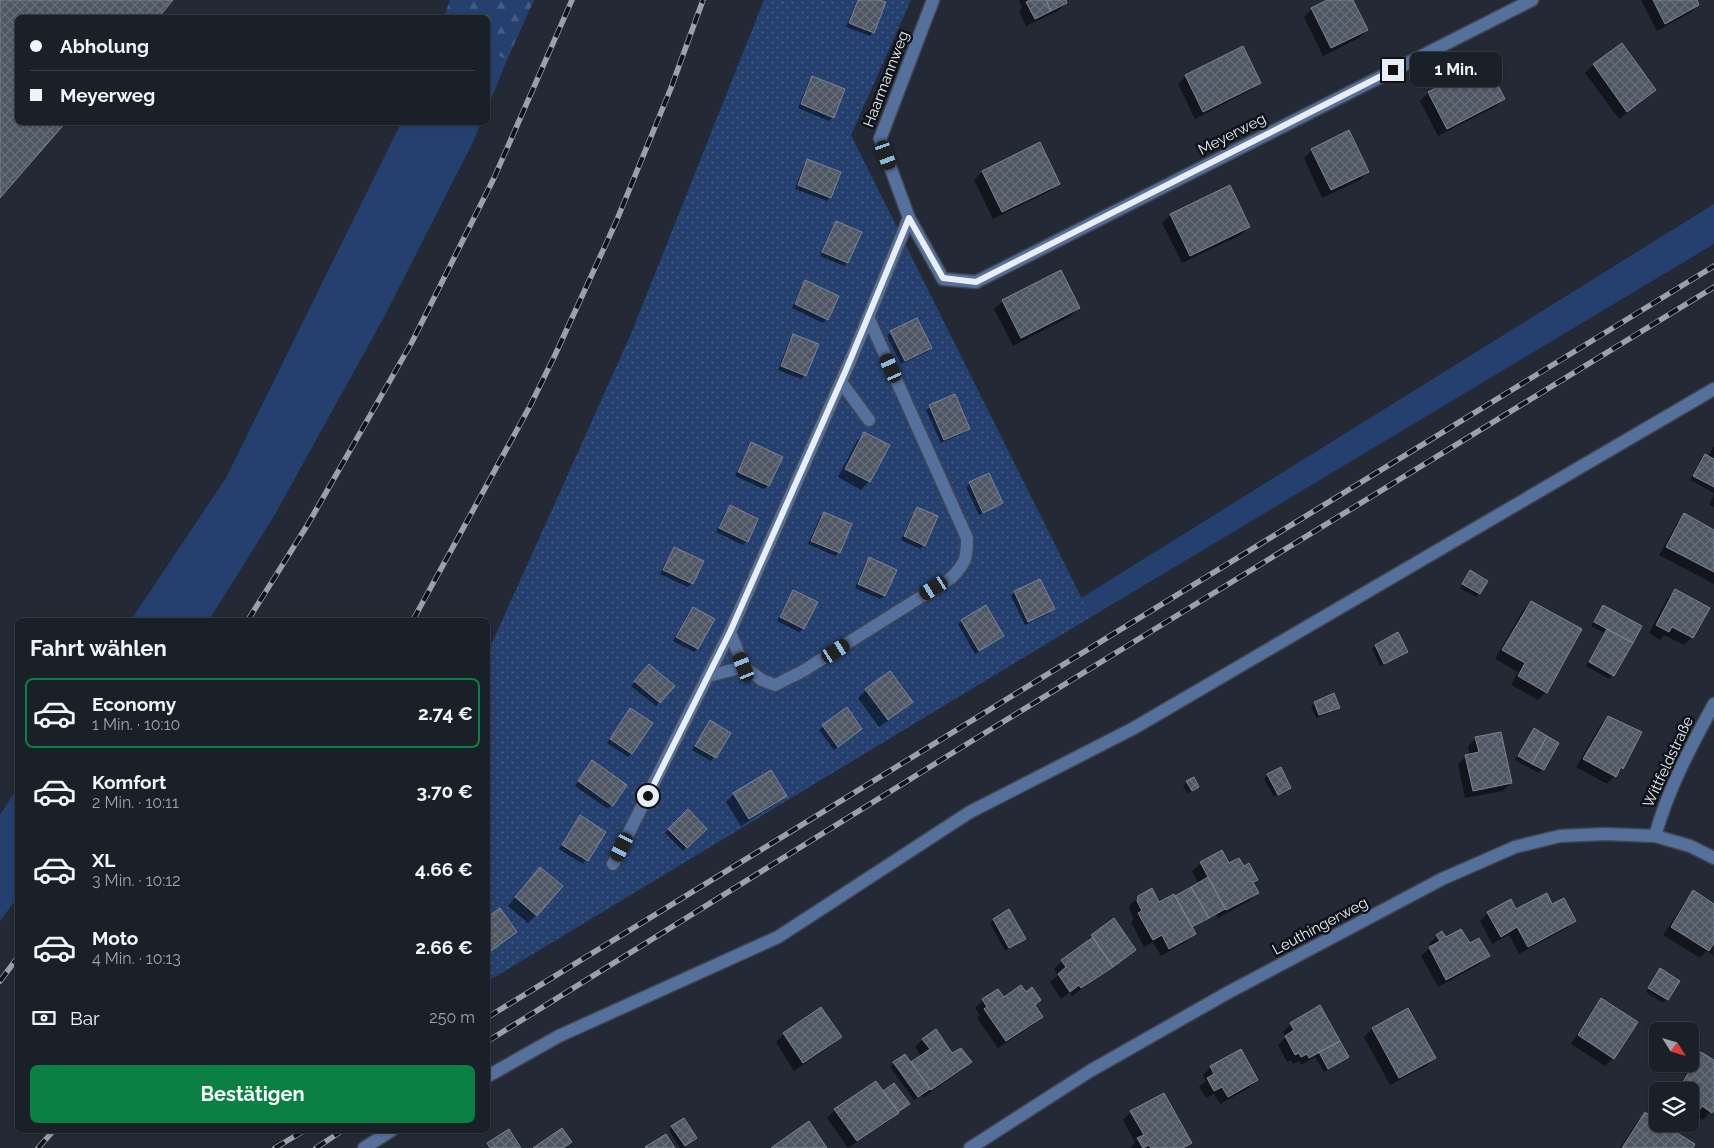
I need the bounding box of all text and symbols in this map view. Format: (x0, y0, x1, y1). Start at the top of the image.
street label: Haarmannweg (859, 28, 913, 130)
text: Abholung (60, 35, 149, 57)
callout: 1 Min. (1410, 52, 1503, 88)
route end (1382, 59, 1404, 81)
text: 1 Min. (1435, 60, 1477, 79)
text: Meyerweg (60, 84, 155, 106)
street label: Meyerweg (1195, 109, 1269, 159)
car (873, 138, 898, 172)
car (878, 351, 903, 385)
car (917, 574, 950, 602)
text: Fahrt wählen (30, 635, 167, 661)
car (819, 637, 852, 665)
car (731, 650, 756, 684)
icon: car (32, 691, 77, 736)
text: Economy (92, 693, 176, 715)
text: 2.74 € (418, 702, 473, 724)
street label: Wittfeldstraße (1639, 713, 1697, 811)
text: 1 Min. · 10:10 (92, 715, 180, 734)
icon: car (32, 769, 77, 814)
text: Komfort (92, 771, 166, 793)
text: 3.70 € (416, 780, 473, 802)
route start (637, 785, 659, 807)
text: 2 Min. · 10:11 (92, 793, 179, 812)
car (608, 830, 635, 864)
icon: car (32, 847, 77, 892)
text: XL (92, 849, 115, 871)
text: 4.66 € (415, 858, 473, 880)
text: 3 Min. · 10:12 (92, 871, 181, 890)
street label: Leuthingerweg (1269, 893, 1371, 959)
icon: car (32, 925, 77, 970)
text: Moto (92, 927, 138, 949)
text: 2.66 € (415, 936, 473, 958)
text: 4 Min. · 10:13 (92, 949, 181, 968)
icon: cash (30, 1004, 58, 1032)
text: Bar (70, 1007, 100, 1029)
text: 250 m (429, 1008, 475, 1027)
north arrow (1649, 1022, 1699, 1072)
map controls (1649, 1022, 1699, 1132)
button: Bestätigen (30, 1065, 475, 1123)
button: layers (1649, 1082, 1699, 1132)

